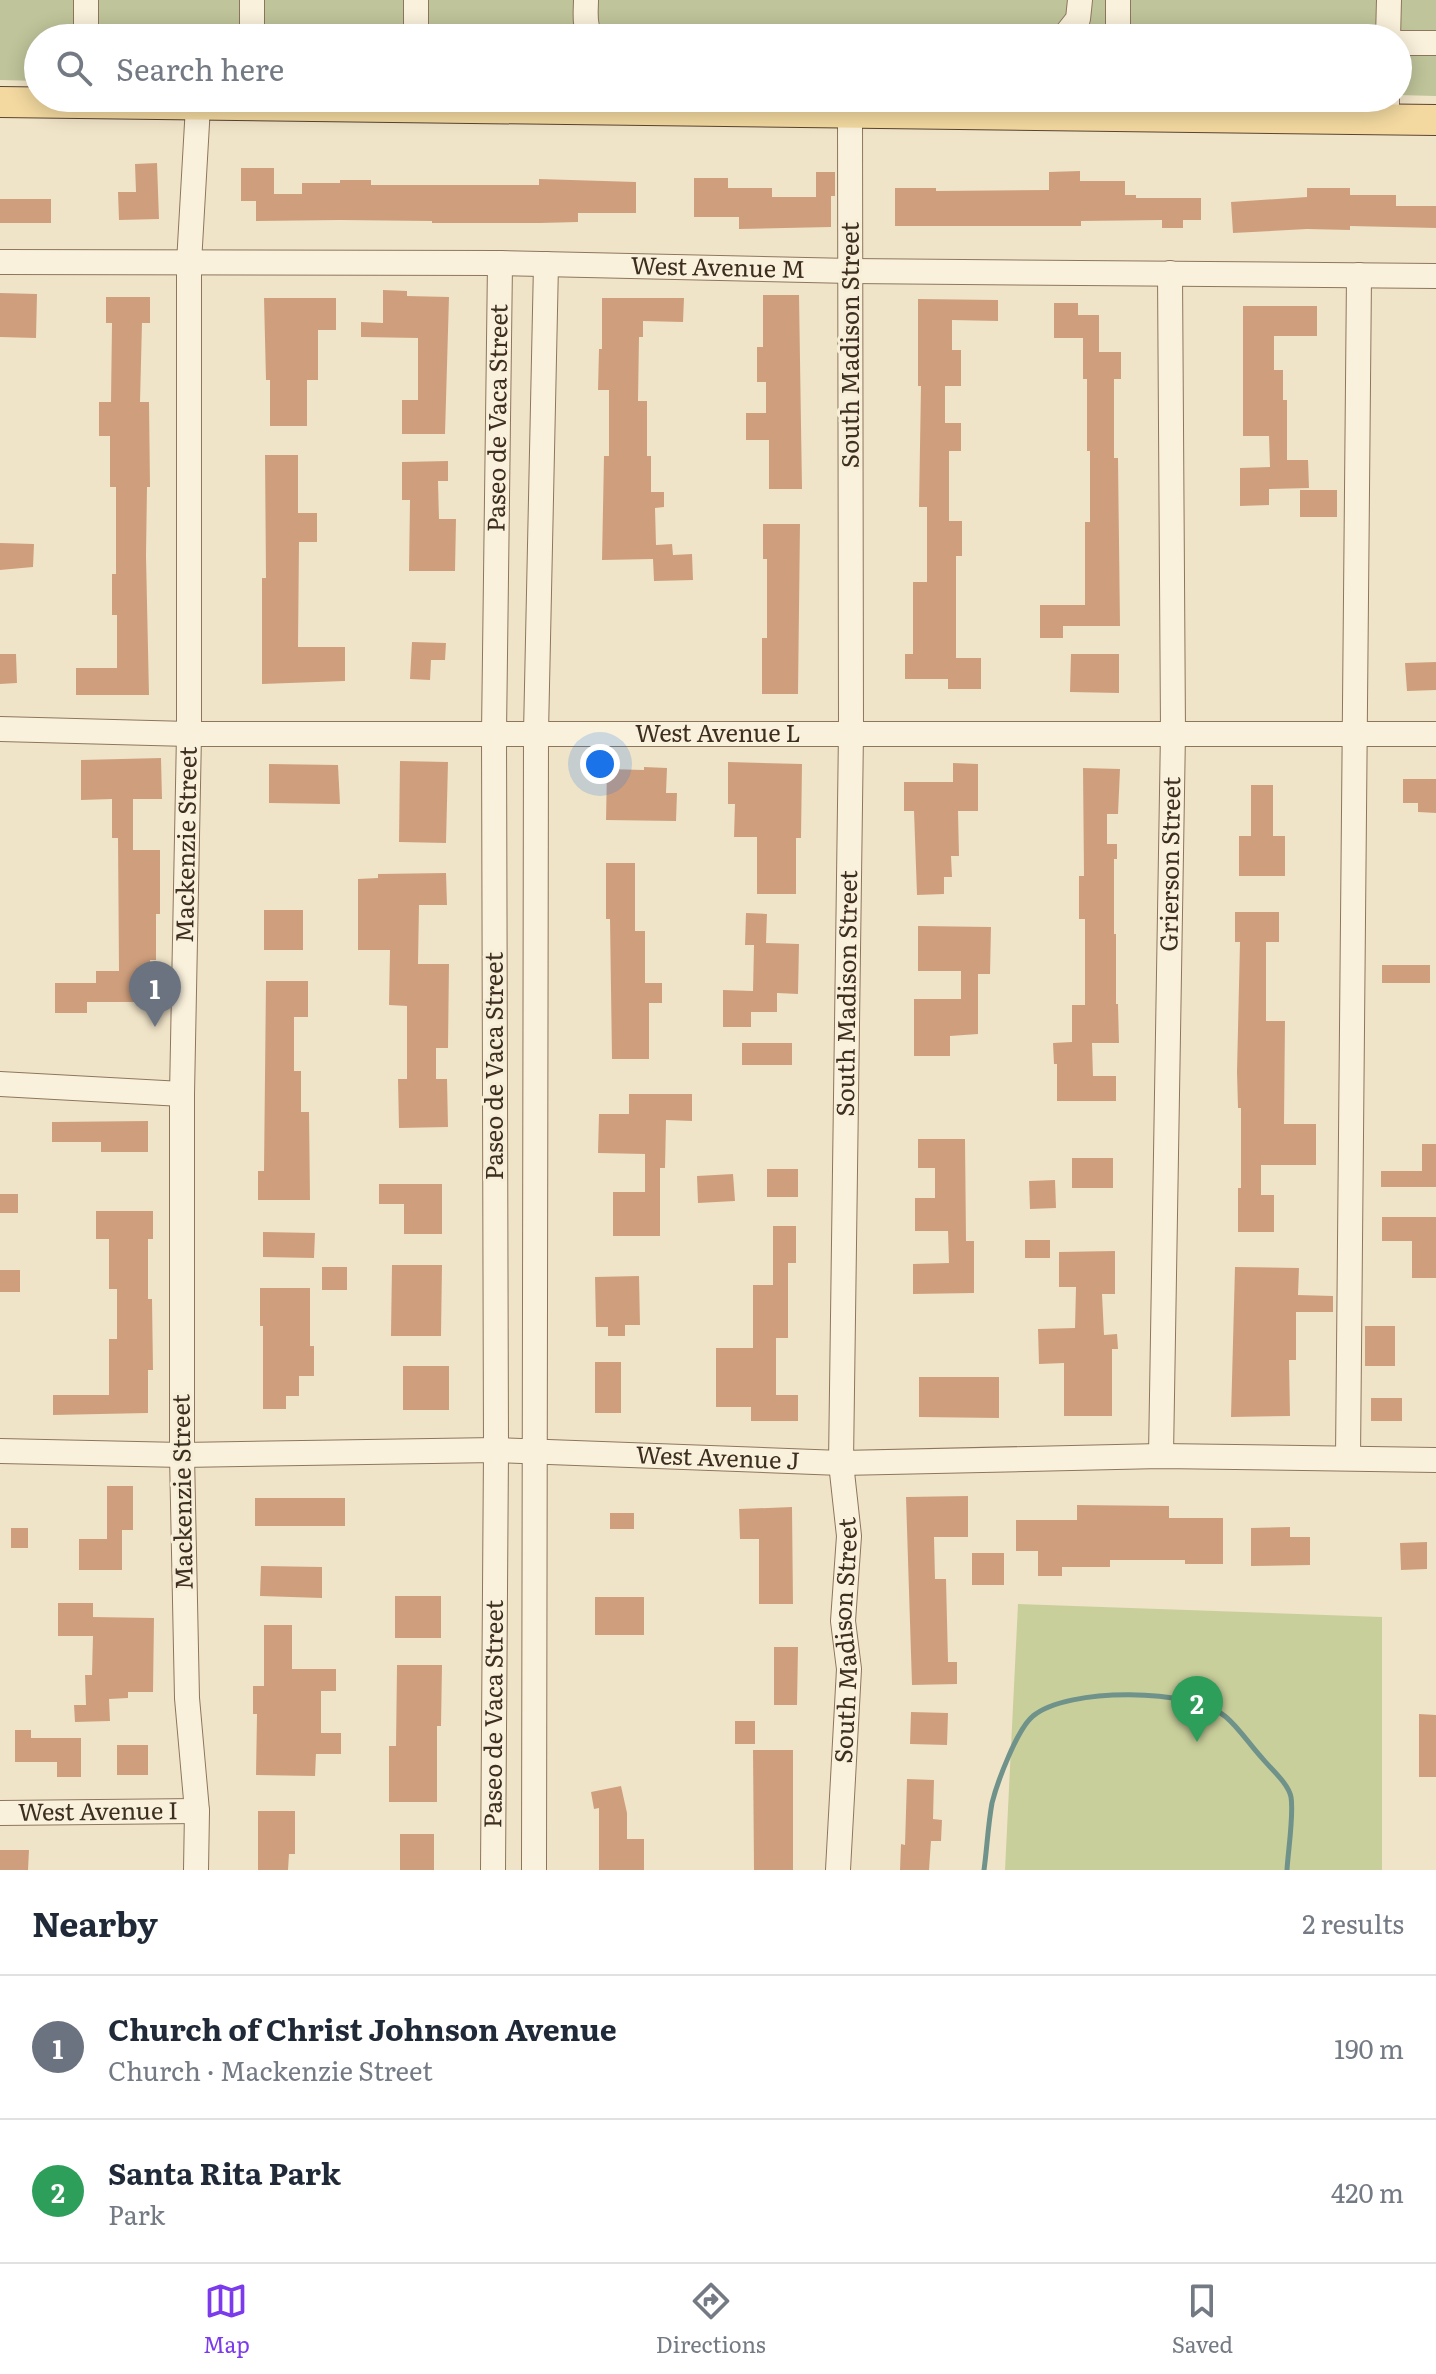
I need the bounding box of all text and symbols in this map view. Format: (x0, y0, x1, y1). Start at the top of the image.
search box (24, 24, 1412, 112)
icon: search (52, 46, 96, 90)
text: Search here (116, 46, 284, 90)
street label: South Madison Street (831, 222, 866, 468)
street label: West Avenue M (630, 246, 806, 285)
street label: Paseo de Vaca Street (477, 303, 514, 532)
street label: West Avenue L (635, 714, 801, 749)
your location (580, 744, 620, 784)
street label: Mackenzie Street (165, 746, 204, 943)
street label: Grierson Street (1149, 776, 1187, 952)
street label: South Madison Street (826, 870, 864, 1117)
street label: Paseo de Vaca Street (475, 952, 510, 1180)
pin: 1 (129, 961, 181, 1027)
street label: Mackenzie Street (161, 1393, 200, 1590)
street label: West Avenue J (635, 1435, 800, 1476)
street label: South Madison Street (823, 1516, 864, 1764)
street label: Paseo de Vaca Street (473, 1599, 510, 1828)
pin: 2 (1171, 1676, 1223, 1742)
street label: West Avenue I (18, 1791, 178, 1828)
text: Nearby (32, 1897, 158, 1947)
text: 2 results (1302, 1903, 1404, 1942)
text: Church of Christ Johnson Avenue (108, 2006, 617, 2050)
text: 1 (53, 2028, 63, 2067)
text: 190 m (1334, 2028, 1404, 2067)
text: Church · Mackenzie Street (108, 2050, 433, 2089)
text: Santa Rita Park (108, 2150, 341, 2194)
text: 2 (51, 2172, 65, 2211)
text: 420 m (1331, 2172, 1404, 2211)
text: Park (108, 2194, 165, 2233)
tab: Map (203, 2279, 250, 2360)
tab: Directions (656, 2279, 766, 2360)
tab: Saved (1172, 2279, 1233, 2360)

